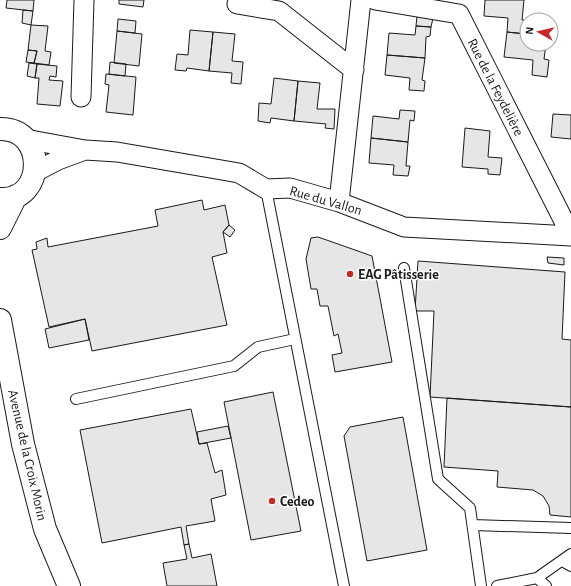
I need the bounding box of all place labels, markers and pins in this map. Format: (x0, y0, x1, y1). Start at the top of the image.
place label: EAG Pâtisserie (358, 268, 439, 282)
marker: EAG Pâtisserie (345, 269, 355, 279)
place label: Cedeo (280, 495, 315, 509)
marker: Cedeo (267, 496, 277, 506)

